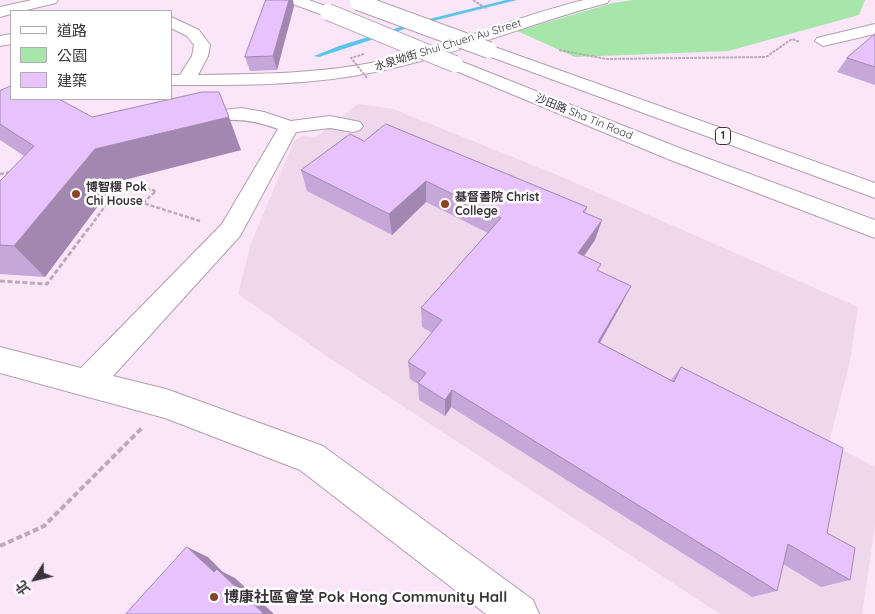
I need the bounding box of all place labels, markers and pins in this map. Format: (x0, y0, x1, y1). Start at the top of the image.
place label: 博智樓 Pok Chi House (86, 180, 147, 208)
marker: 博智樓 Pok Chi House (70, 188, 82, 200)
place label: 基督書院 Christ College (455, 190, 540, 218)
marker: 基督書院 Christ College (439, 198, 451, 210)
place label: 博康社區會堂 Pok Hong Community Hall (224, 588, 507, 606)
marker: 博康社區會堂 Pok Hong Community Hall (208, 591, 220, 603)

